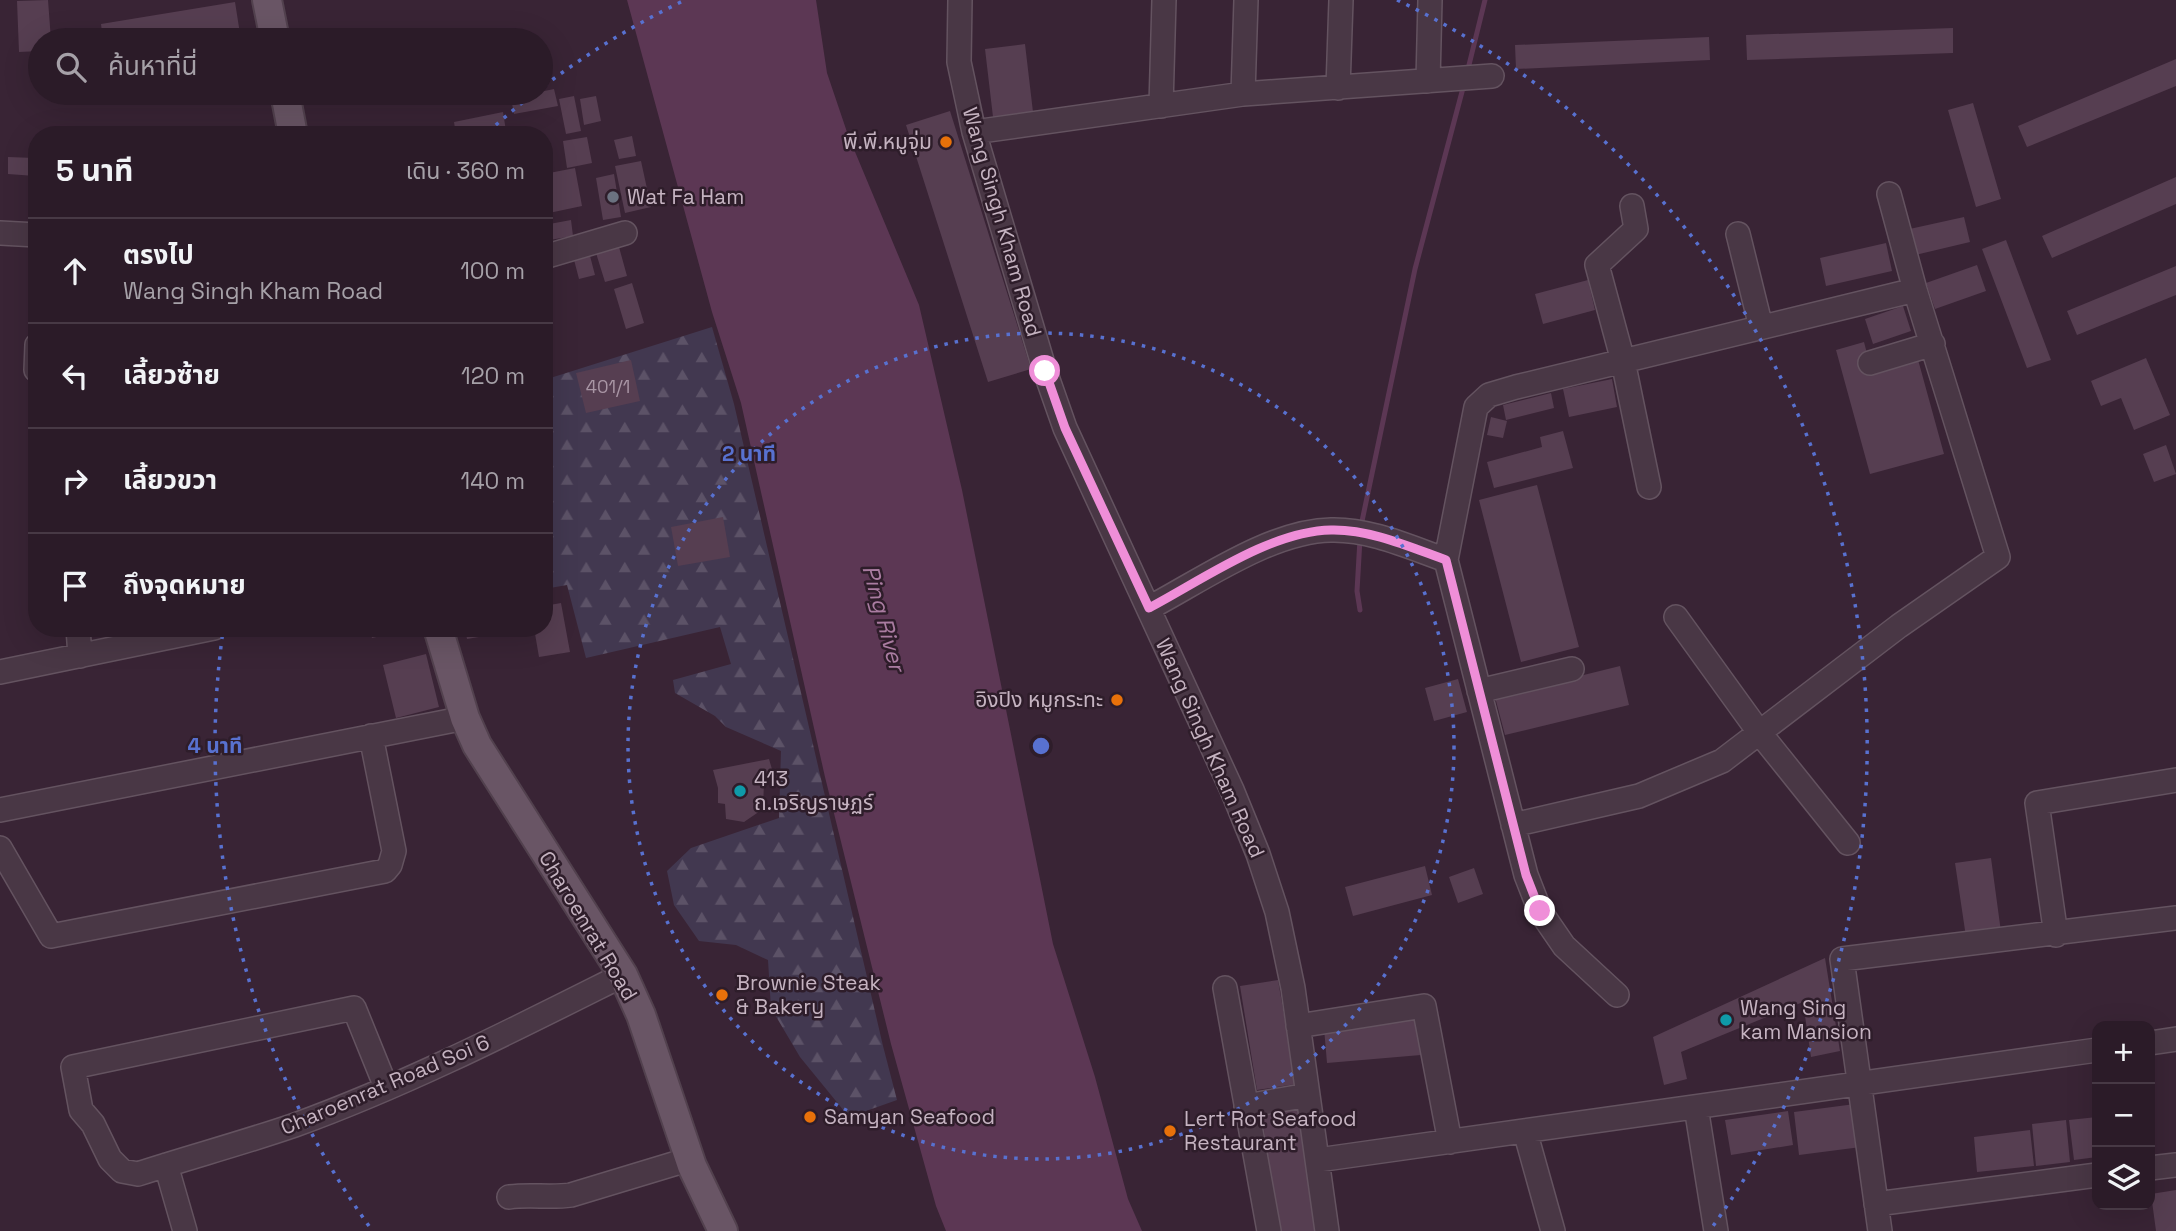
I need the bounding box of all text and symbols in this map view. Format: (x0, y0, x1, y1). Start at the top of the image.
search box (28, 28, 553, 105)
icon: search (52, 48, 90, 86)
text: ค้นหาที่นี่ (108, 49, 198, 83)
street label: Wang Singh Kham Road (957, 104, 1048, 340)
place label: พี.พี.หมูจุ่ม (843, 128, 932, 155)
marker: พี.พี.หมูจุ่ม (938, 134, 954, 150)
text: 5 นาที (56, 151, 133, 190)
text: เดิน · 360 m (406, 156, 525, 186)
place label: Wat Fa Ham (627, 183, 744, 210)
marker: Wat Fa Ham (605, 189, 621, 205)
text: ตรงไป (123, 238, 194, 272)
icon: ahead (56, 252, 94, 290)
text: 100 m (460, 256, 525, 286)
text: Wang Singh Kham Road (123, 276, 383, 306)
route start (1029, 355, 1060, 386)
icon: left (56, 357, 94, 395)
text: เลี้ยวซ้าย (123, 358, 220, 392)
text: 120 m (461, 361, 525, 391)
house number: 401/1 (586, 375, 630, 398)
text: 2 นาที (722, 440, 776, 467)
icon: right (56, 462, 94, 500)
text: เลี้ยวขวา (123, 463, 217, 497)
text: 140 m (461, 466, 525, 496)
water label: Ping River (855, 562, 913, 677)
icon: arrive (56, 567, 94, 605)
text: ถึงจุดหมาย (123, 568, 246, 602)
street label: Wang Singh Kham Road (1150, 634, 1271, 862)
place label: อิงปิง หมูกระทะ (975, 686, 1103, 713)
marker: อิงปิง หมูกระทะ (1109, 692, 1125, 708)
text: 4 นาที (188, 732, 242, 759)
centre of rings (1029, 734, 1053, 758)
place label: 413 ถ.เจริญราษฏร์ (754, 765, 874, 816)
marker: 413 ถ.เจริญราษฏร์ (732, 783, 748, 799)
street label: Charoenrat Road (533, 846, 644, 1005)
route end (1524, 895, 1555, 926)
place label: Brownie Steak & Bakery (736, 969, 881, 1020)
marker: Brownie Steak & Bakery (714, 987, 730, 1003)
place label: Wang Sing kam Mansion (1740, 994, 1872, 1045)
marker: Wang Sing kam Mansion (1718, 1012, 1734, 1028)
map controls (2092, 1021, 2155, 1210)
button: + (2092, 1021, 2155, 1084)
street label: Charoenrat Road Soi 6 (276, 1028, 493, 1141)
button: − (2092, 1084, 2155, 1147)
place label: Samyan Seafood (824, 1103, 995, 1130)
place label: Lert Rot Seafood Restaurant (1184, 1105, 1357, 1156)
marker: Samyan Seafood (802, 1109, 818, 1125)
marker: Lert Rot Seafood Restaurant (1162, 1123, 1178, 1139)
button: layers (2092, 1147, 2155, 1210)

